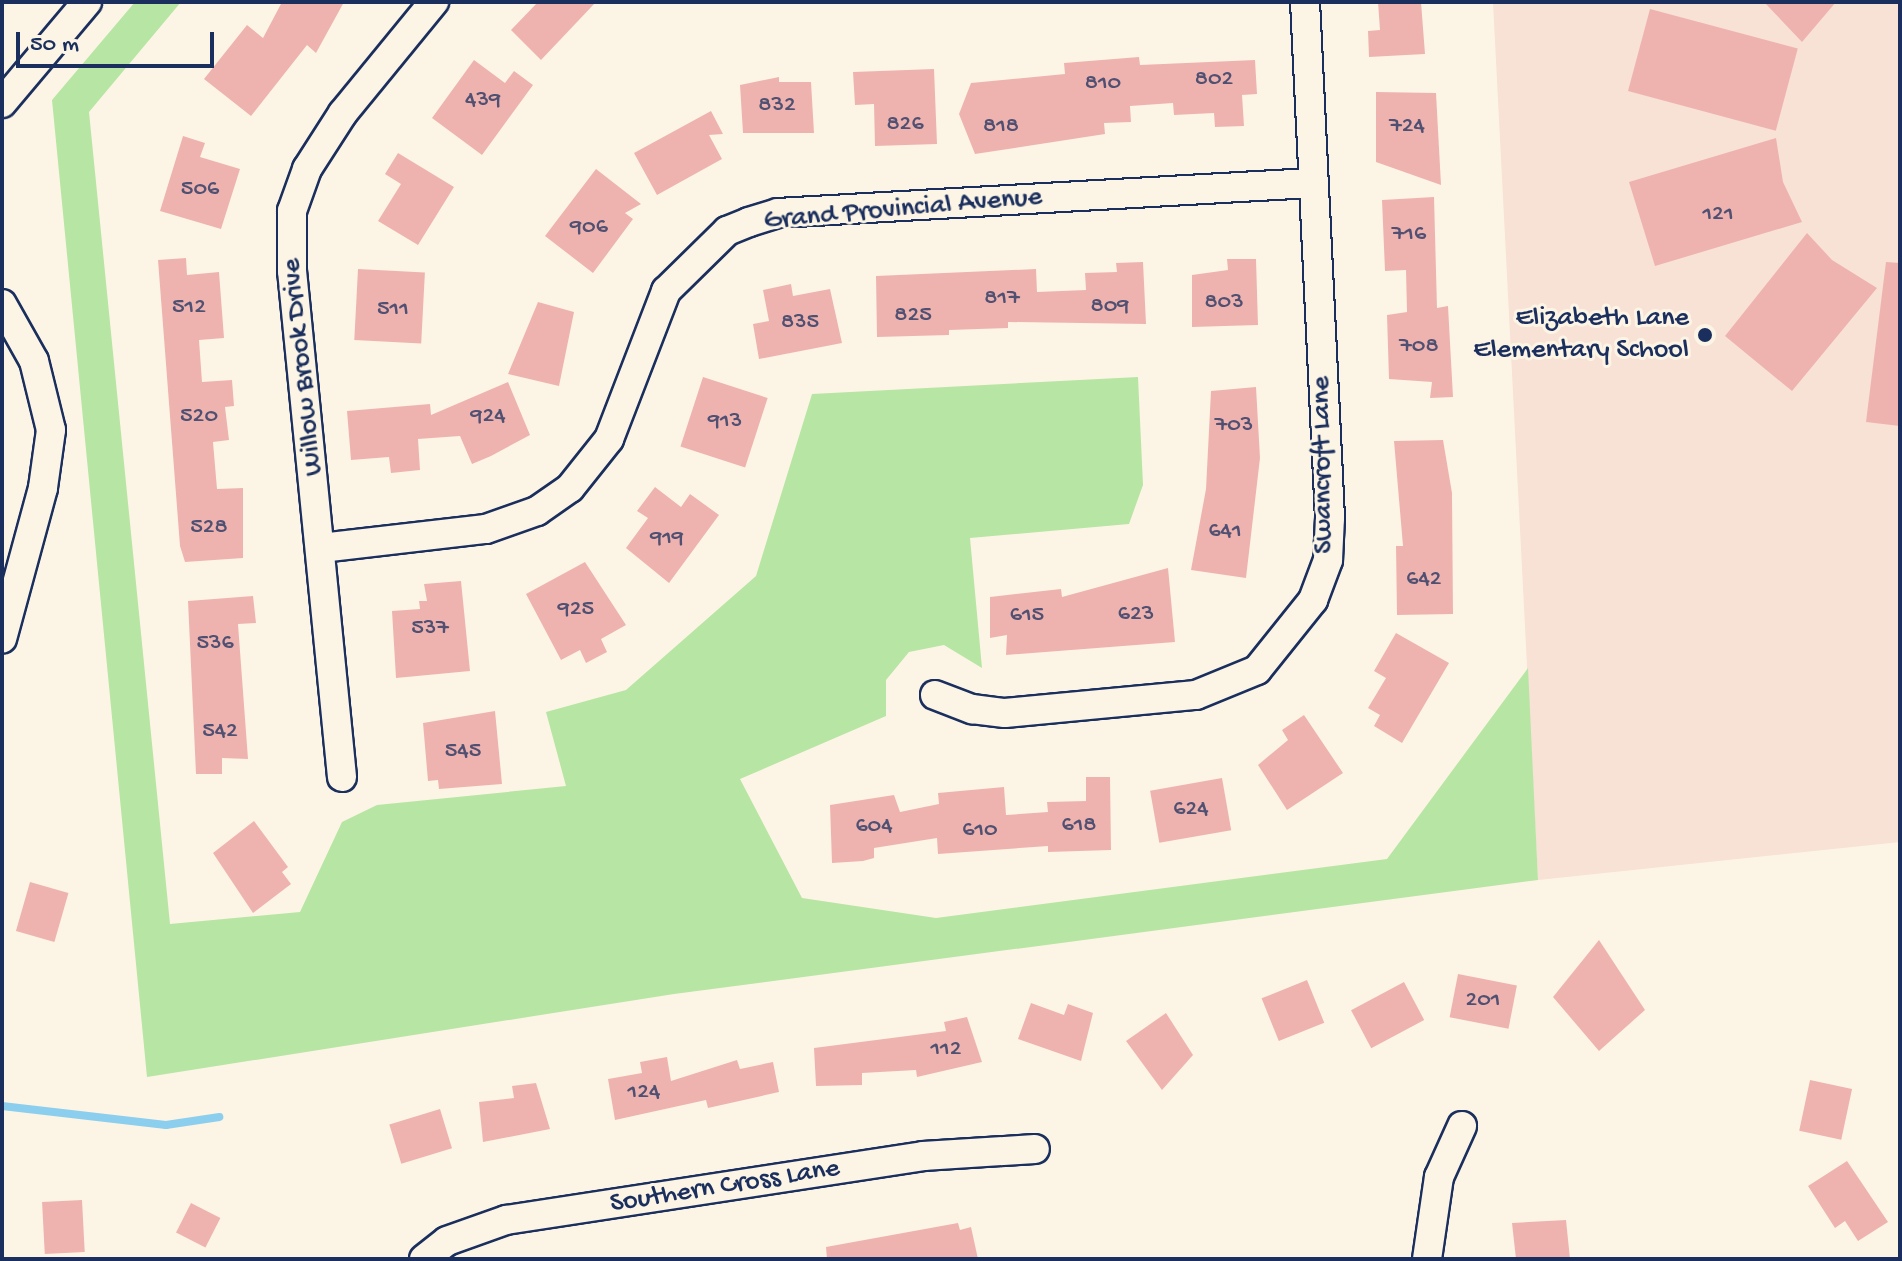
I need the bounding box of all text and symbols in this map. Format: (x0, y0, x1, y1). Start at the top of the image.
scale bar (20, 16, 218, 66)
text: 50 m (30, 31, 79, 60)
house number: 802 (1195, 66, 1233, 94)
house number: 810 (1085, 70, 1121, 98)
house number: 439 (465, 87, 501, 115)
house number: 832 (758, 92, 796, 120)
house number: 826 (886, 111, 924, 139)
house number: 818 (983, 113, 1019, 141)
house number: 724 (1389, 113, 1425, 141)
house number: 506 (181, 176, 219, 204)
street label: Grand Provincial Avenue (762, 181, 1044, 239)
house number: 121 (1702, 201, 1734, 229)
house number: 906 (570, 214, 608, 242)
house number: 716 (1392, 221, 1426, 249)
street label: Willow Brook Drive (276, 257, 332, 477)
house number: 817 (984, 285, 1020, 313)
house number: 803 (1204, 289, 1244, 317)
house number: 809 (1091, 293, 1129, 321)
house number: 512 (172, 294, 206, 322)
house number: 511 (377, 296, 409, 324)
house number: 825 (894, 302, 932, 330)
place label: Elizabeth Lane Elementary School (1473, 302, 1689, 368)
house number: 835 (781, 309, 819, 337)
marker: Elizabeth Lane Elementary School (1696, 326, 1714, 344)
house number: 708 (1399, 333, 1439, 361)
street label: Swancroft Lane (1306, 376, 1342, 554)
house number: 520 (180, 403, 218, 431)
house number: 924 (470, 403, 506, 431)
house number: 913 (708, 408, 742, 436)
house number: 703 (1215, 412, 1253, 440)
house number: 528 (190, 514, 228, 542)
house number: 641 (1208, 518, 1242, 546)
house number: 919 (650, 525, 684, 553)
house number: 642 (1406, 566, 1442, 594)
house number: 925 (558, 596, 594, 624)
house number: 623 (1118, 601, 1154, 629)
house number: 615 (1010, 602, 1044, 630)
house number: 537 (411, 615, 449, 643)
house number: 536 (196, 630, 234, 658)
house number: 542 (202, 718, 238, 746)
house number: 545 (445, 738, 481, 766)
house number: 624 (1173, 796, 1209, 824)
house number: 618 (1061, 812, 1097, 840)
house number: 604 (855, 813, 893, 841)
house number: 610 (962, 817, 998, 845)
house number: 201 (1465, 987, 1501, 1015)
house number: 112 (930, 1036, 962, 1064)
house number: 124 (628, 1079, 660, 1107)
street label: Southern Cross Lane (608, 1152, 842, 1222)

